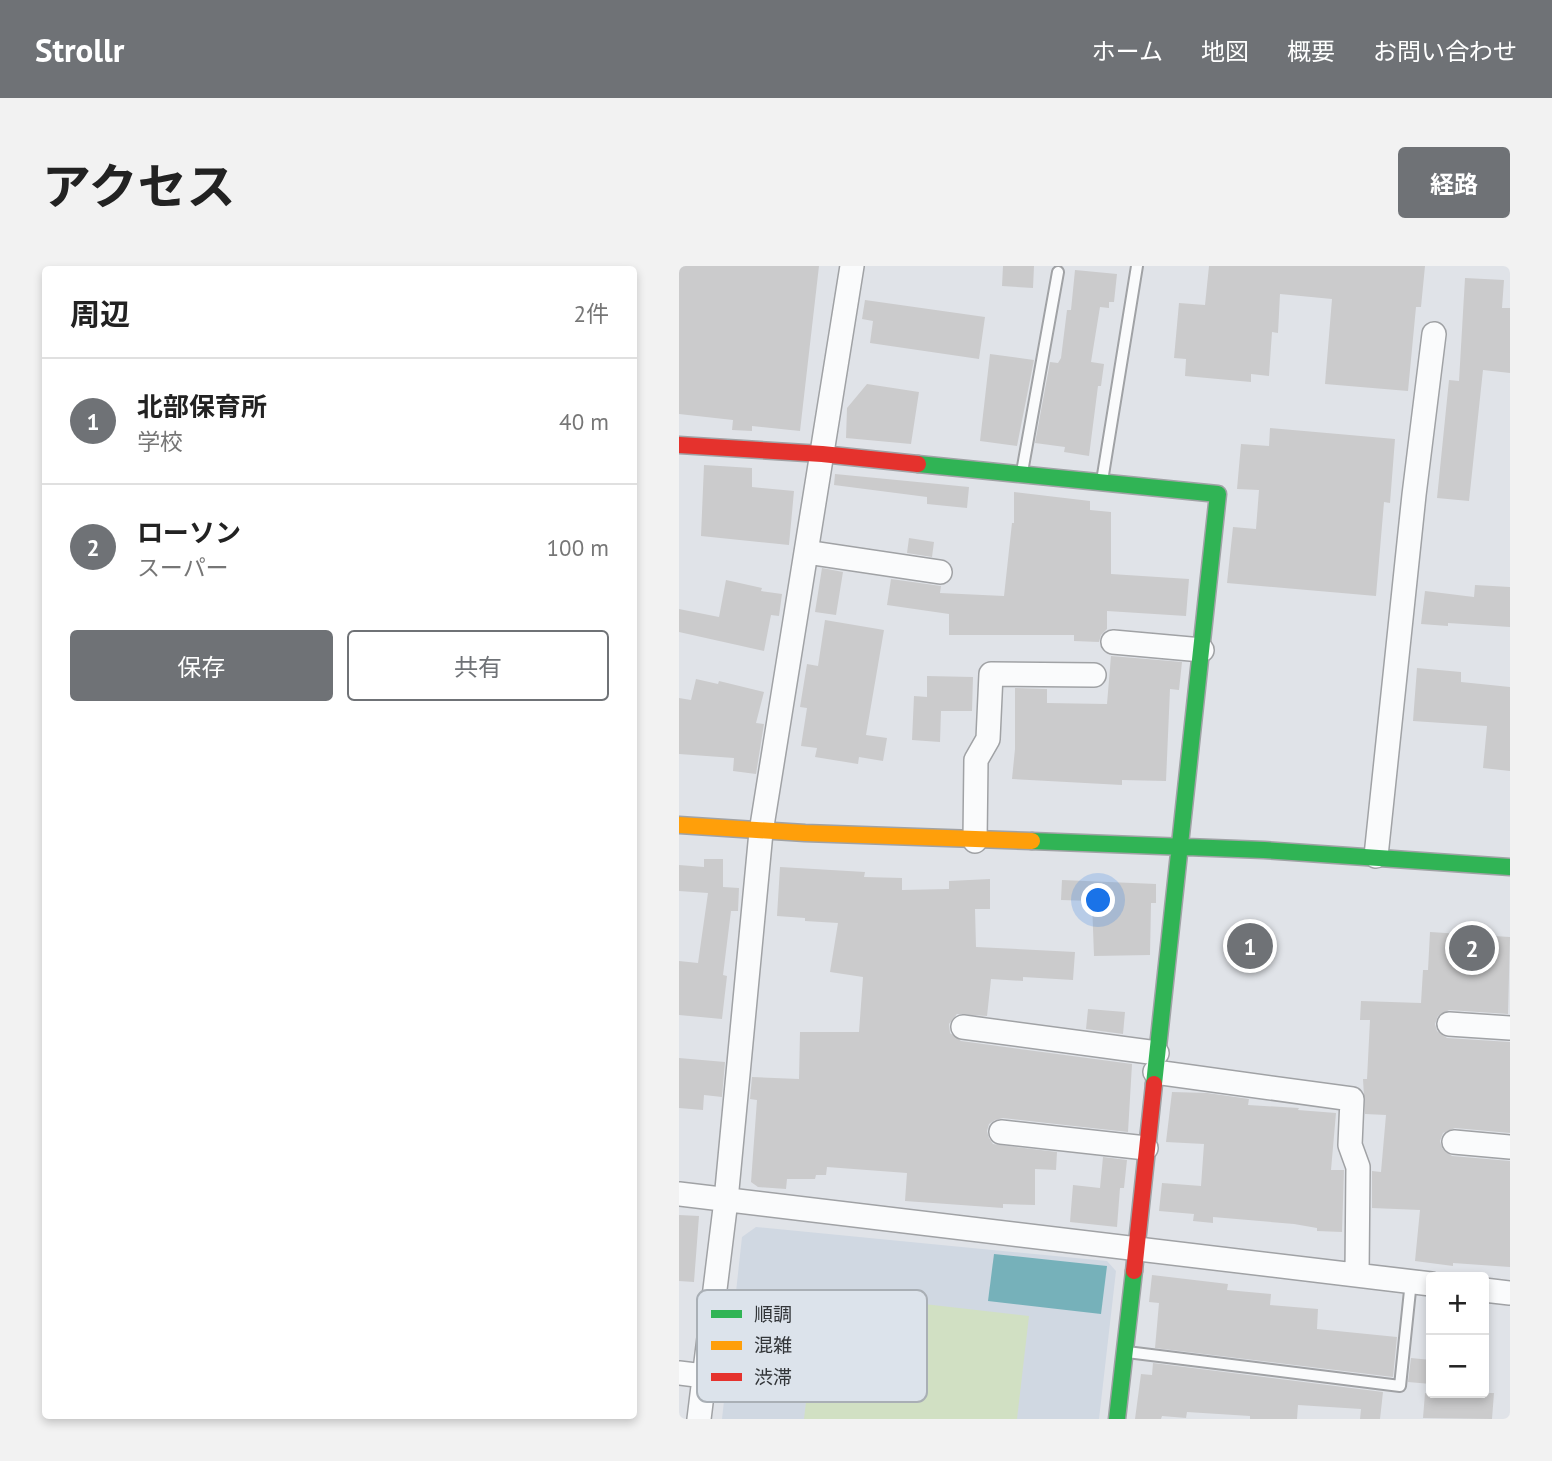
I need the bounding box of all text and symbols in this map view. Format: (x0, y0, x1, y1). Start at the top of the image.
text: Strollr (35, 28, 124, 71)
text: ホーム (1092, 36, 1163, 67)
text: 地図 (1201, 36, 1249, 67)
text: 概要 (1287, 36, 1335, 67)
text: お問い合わせ (1373, 36, 1517, 67)
button: 経路 (1398, 147, 1510, 218)
text: アクセス (42, 154, 236, 218)
text: 周辺 (70, 294, 130, 333)
text: 2件 (573, 299, 609, 328)
text: 北部保育所 (137, 390, 267, 423)
text: 1 (86, 407, 100, 436)
text: 40 m (559, 407, 609, 436)
text: 学校 (137, 427, 183, 456)
text: ローソン (137, 516, 241, 549)
text: 2 (86, 533, 100, 562)
text: 100 m (547, 533, 609, 562)
text: スーパー (137, 553, 229, 582)
button: 保存 (70, 630, 333, 701)
button: 共有 (347, 630, 609, 701)
your location (1081, 883, 1115, 917)
pin: 1 (1227, 920, 1273, 972)
pin: 2 (1449, 922, 1495, 974)
map controls (1426, 1272, 1489, 1398)
button: + (1426, 1272, 1489, 1335)
legend (697, 1290, 927, 1402)
text: 順調 (754, 1302, 792, 1326)
text: 混雑 (754, 1333, 792, 1357)
button: − (1426, 1335, 1489, 1398)
text: 渋滞 (754, 1365, 792, 1389)

